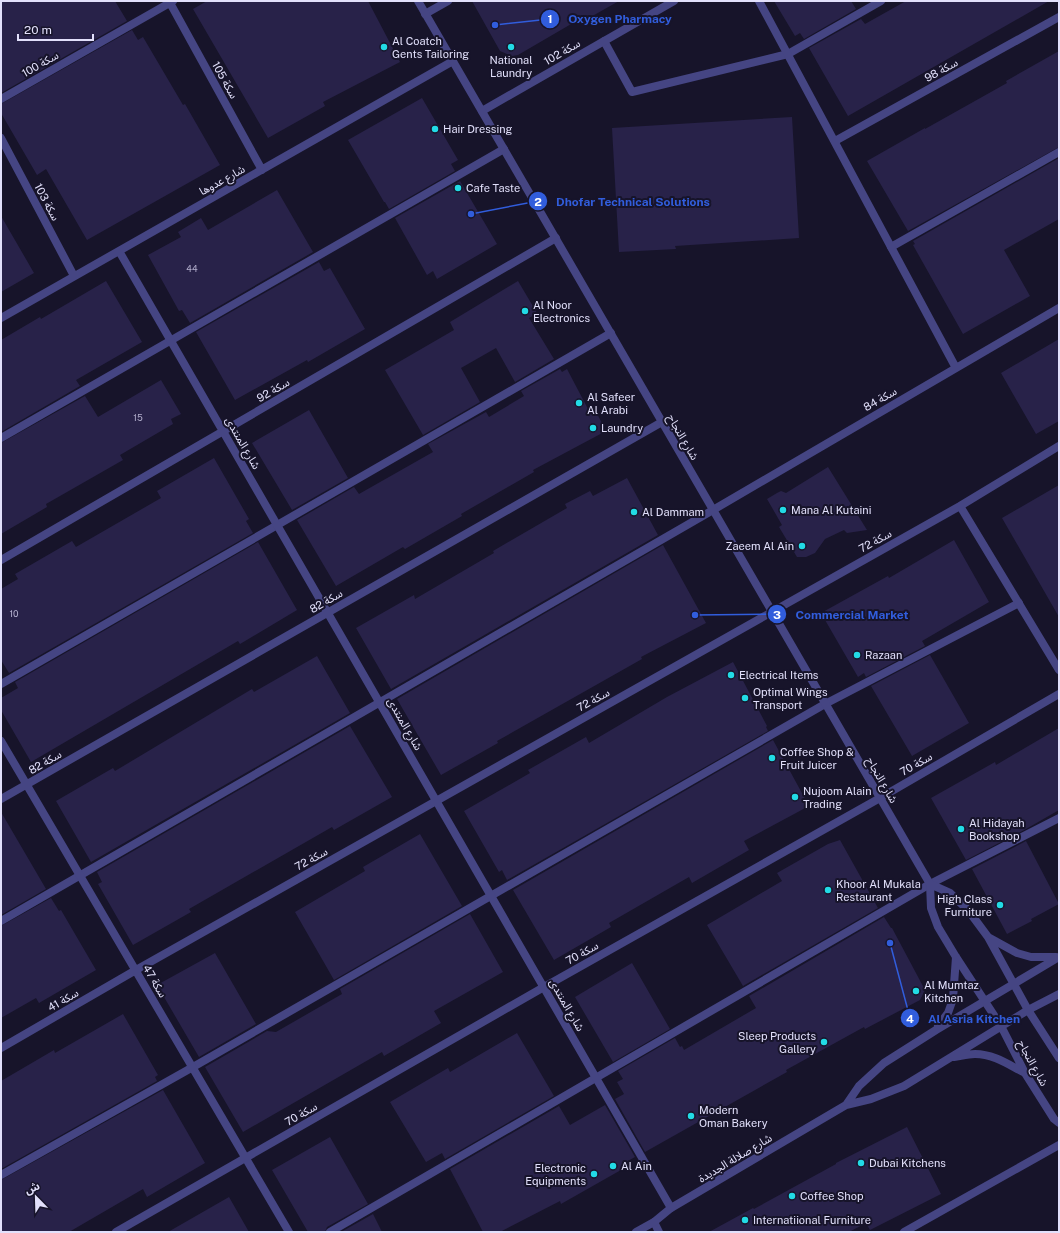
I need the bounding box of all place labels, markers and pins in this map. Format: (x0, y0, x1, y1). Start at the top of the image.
callout: Oxygen Pharmacy (540, 7, 680, 31)
place label: Al Coatch Gents Tailoring (392, 35, 469, 60)
marker: Al Coatch Gents Tailoring (379, 42, 389, 52)
marker: National Laundry (506, 42, 516, 52)
place label: National Laundry (489, 54, 533, 79)
place label: Hair Dressing (443, 123, 513, 135)
marker: Hair Dressing (430, 124, 440, 134)
place label: Cafe Taste (466, 182, 520, 194)
marker: Cafe Taste (453, 183, 463, 193)
callout: Dhofar Technical Solutions (528, 189, 718, 213)
place label: Al Noor Electronics (533, 299, 590, 324)
marker: Al Noor Electronics (520, 306, 530, 316)
place label: Al Safeer Al Arabi (587, 391, 635, 416)
marker: Al Safeer Al Arabi (574, 398, 584, 408)
place label: Laundry (601, 422, 643, 434)
marker: Laundry (588, 423, 598, 433)
place label: Mana Al Kutaini (791, 504, 871, 516)
marker: Mana Al Kutaini (778, 505, 788, 515)
place label: Al Dammam (642, 506, 704, 518)
marker: Al Dammam (629, 507, 639, 517)
place label: Zaeem Al Ain (725, 540, 794, 552)
marker: Zaeem Al Ain (797, 541, 807, 551)
callout: Commercial Market (767, 602, 917, 626)
place label: Razaan (865, 649, 902, 661)
marker: Razaan (852, 650, 862, 660)
place label: Electrical Items (739, 669, 819, 681)
marker: Electrical Items (726, 670, 736, 680)
place label: Optimal Wings Transport (753, 686, 828, 711)
marker: Optimal Wings Transport (740, 693, 750, 703)
place label: Coffee Shop & Fruit Juicer (780, 746, 854, 771)
marker: Coffee Shop & Fruit Juicer (767, 753, 777, 763)
place label: Nujoom Alain Trading (803, 785, 872, 810)
marker: Nujoom Alain Trading (790, 792, 800, 802)
place label: Al Hidayah Bookshop (969, 817, 1025, 842)
marker: Al Hidayah Bookshop (956, 824, 966, 834)
place label: Khoor Al Mukala Restaurant (836, 878, 921, 903)
marker: Khoor Al Mukala Restaurant (823, 885, 833, 895)
place label: High Class Furniture (937, 893, 992, 918)
marker: High Class Furniture (995, 900, 1005, 910)
place label: Al Mumtaz Kitchen (924, 979, 979, 1004)
marker: Al Mumtaz Kitchen (911, 986, 921, 996)
callout: Al Asria Kitchen (900, 1006, 1028, 1030)
place label: Sleep Products Gallery (738, 1030, 816, 1055)
marker: Sleep Products Gallery (819, 1037, 829, 1047)
place label: Modern Oman Bakery (699, 1104, 768, 1129)
marker: Modern Oman Bakery (686, 1111, 696, 1121)
place label: Dubai Kitchens (869, 1157, 946, 1169)
marker: Dubai Kitchens (856, 1158, 866, 1168)
place label: Al Ain (621, 1160, 652, 1172)
marker: Al Ain (608, 1161, 618, 1171)
place label: Electronic Equipments (525, 1162, 586, 1187)
marker: Electronic Equipments (589, 1169, 599, 1179)
place label: Coffee Shop (800, 1190, 864, 1202)
marker: Coffee Shop (787, 1191, 797, 1201)
place label: Internatiional Furniture (753, 1214, 871, 1226)
marker: Internatiional Furniture (740, 1215, 750, 1225)

